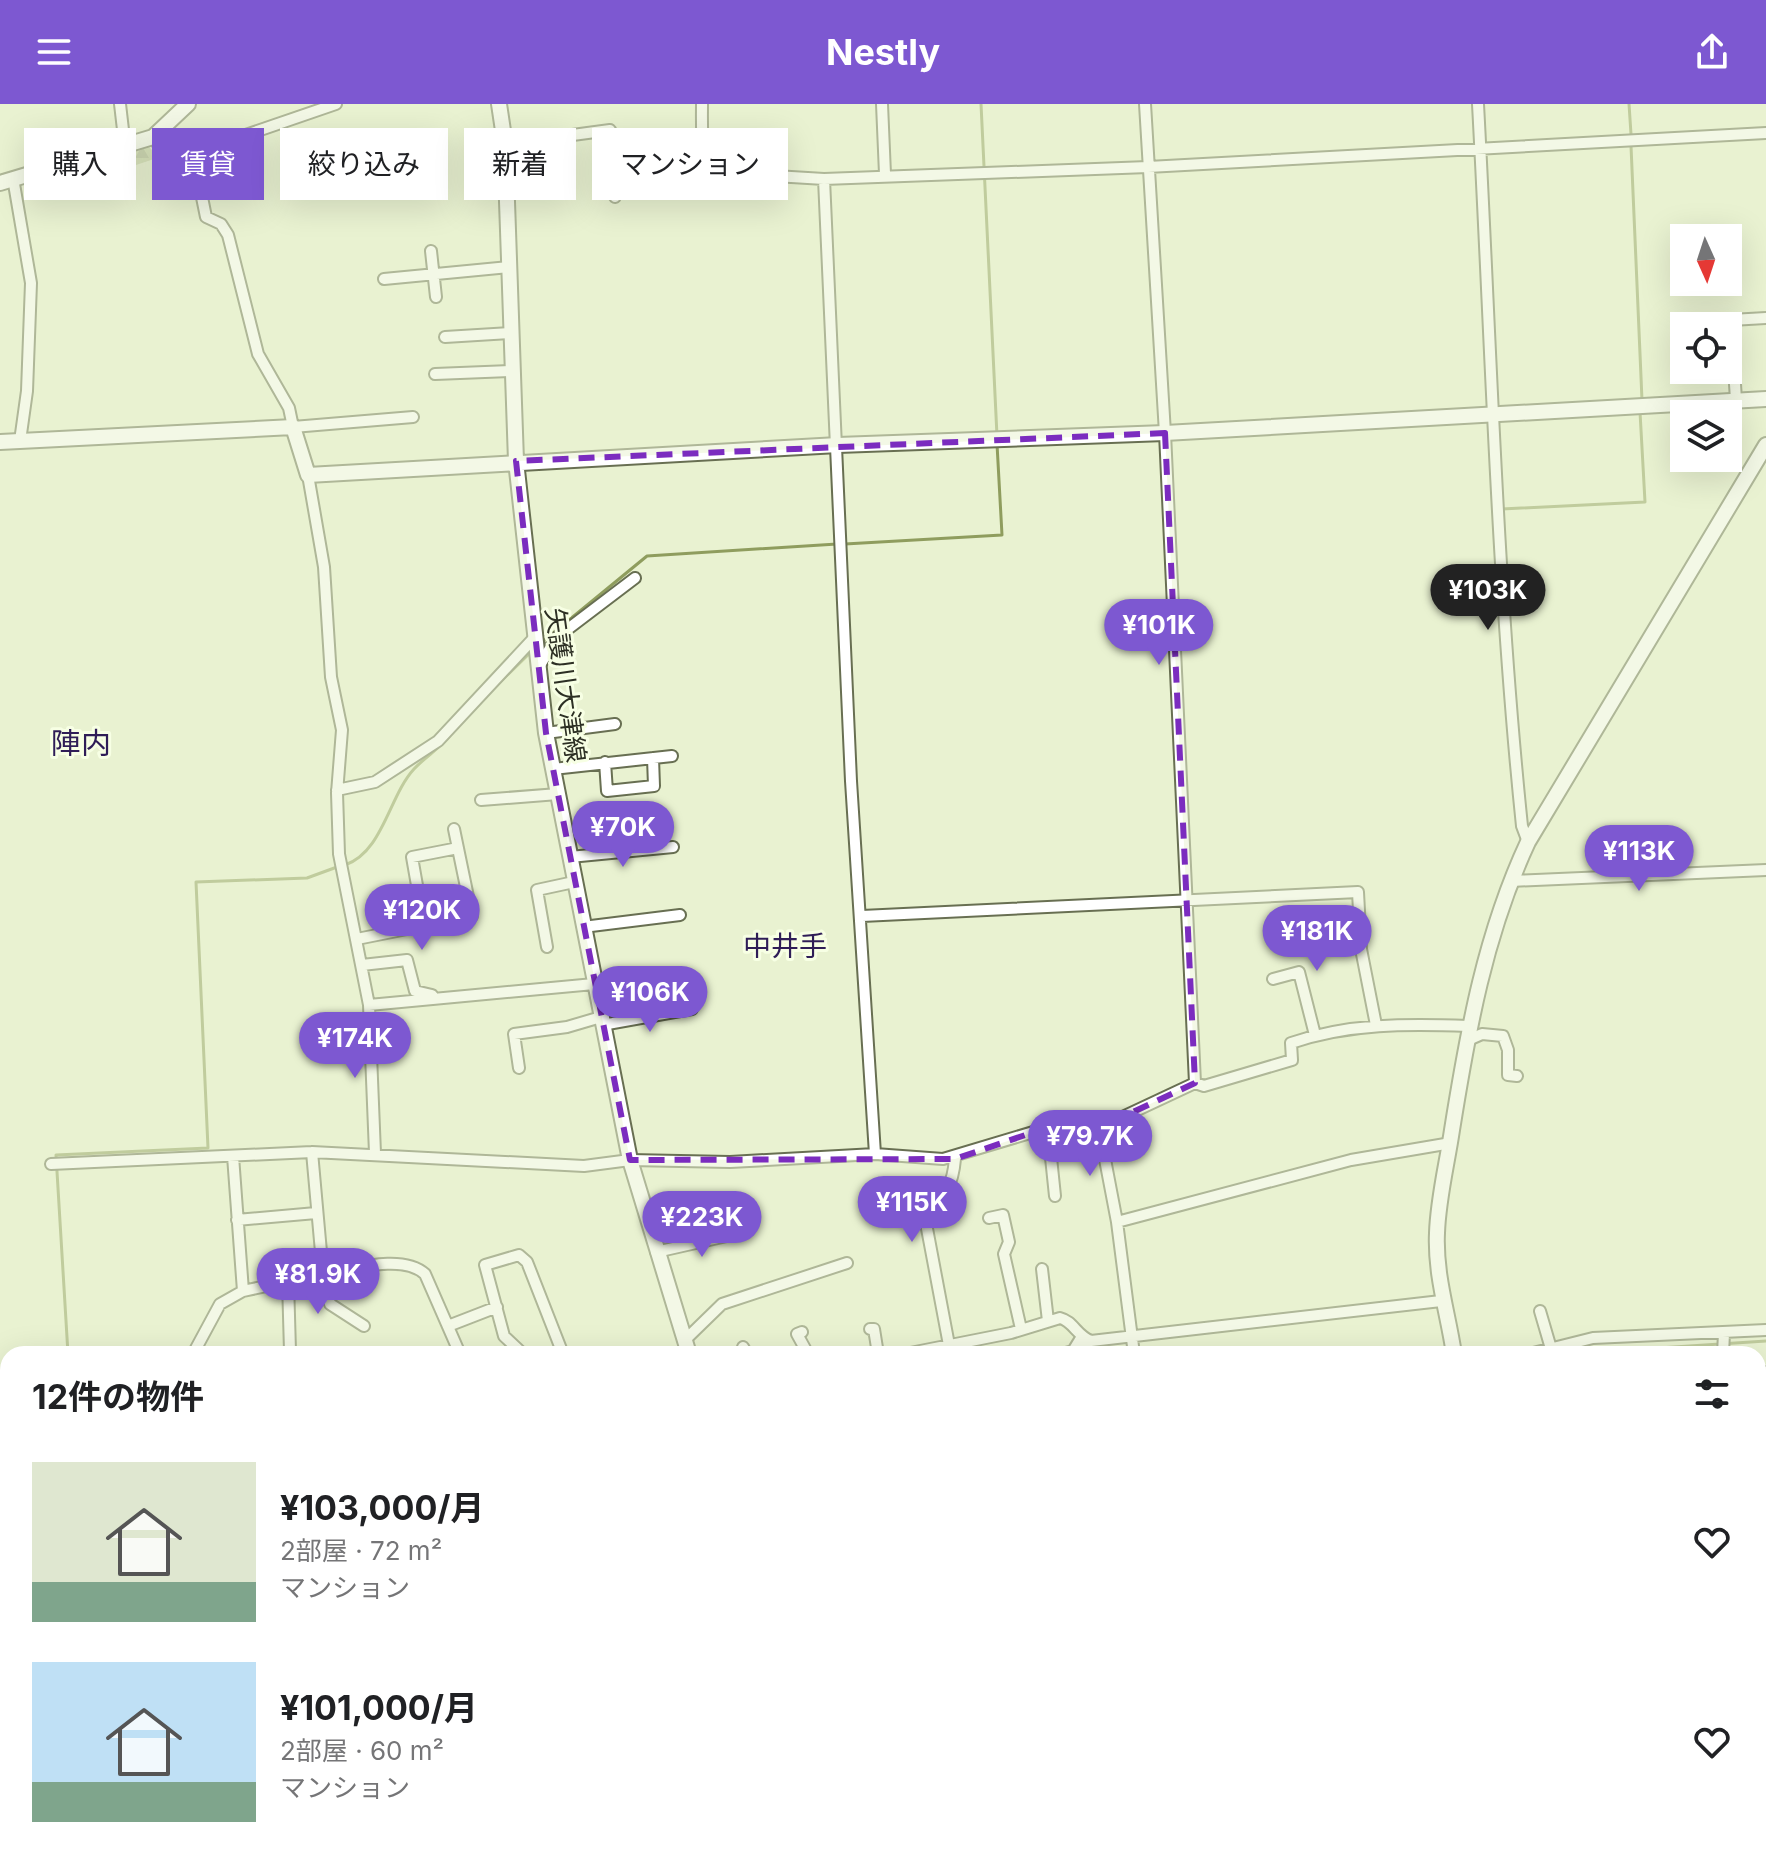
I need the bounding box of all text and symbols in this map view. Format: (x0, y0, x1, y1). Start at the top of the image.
icon: menu (32, 30, 76, 74)
text: Nestly (826, 30, 940, 74)
icon: share (1690, 30, 1734, 74)
chip: 購入 (24, 128, 136, 200)
chip: 賃貸 (152, 128, 264, 200)
chip: 絞り込み (280, 128, 448, 200)
chip: 新着 (464, 128, 576, 200)
chip: マンション (592, 128, 788, 200)
north arrow (1670, 224, 1742, 296)
map controls (1670, 224, 1742, 472)
button: locate (1670, 312, 1742, 384)
button: layers (1670, 400, 1742, 472)
pin: ¥103K (1432, 564, 1544, 632)
text: ¥103K (1448, 574, 1528, 605)
pin: ¥101K (1103, 599, 1215, 667)
street label: 矢護川大津線 (540, 606, 592, 764)
text: ¥101K (1122, 609, 1196, 640)
district label: 陣内 (51, 725, 111, 761)
pin: ¥70K (576, 801, 670, 869)
text: ¥70K (590, 811, 656, 842)
pin: ¥113K (1583, 825, 1695, 893)
text: ¥113K (1603, 835, 1675, 866)
pin: ¥120K (366, 884, 478, 952)
text: ¥120K (383, 894, 461, 925)
pin: ¥181K (1261, 905, 1373, 973)
text: ¥181K (1281, 915, 1353, 946)
district label: 中井手 (743, 929, 827, 963)
pin: ¥106K (594, 966, 706, 1034)
text: ¥106K (610, 976, 690, 1007)
pin: ¥174K (299, 1012, 411, 1080)
text: ¥174K (317, 1022, 393, 1053)
pin: ¥79.7K (1025, 1110, 1155, 1178)
text: ¥79.7K (1046, 1120, 1134, 1151)
pin: ¥115K (856, 1176, 968, 1244)
text: ¥115K (876, 1186, 948, 1217)
pin: ¥223K (646, 1191, 758, 1259)
text: ¥223K (660, 1201, 744, 1232)
pin: ¥81.9K (253, 1248, 383, 1316)
text: ¥81.9K (275, 1258, 361, 1289)
icon: filters (1690, 1372, 1734, 1416)
text: 12件の物件 (32, 1376, 204, 1417)
text: ¥103,000/月 (280, 1487, 485, 1528)
icon: home (96, 1494, 192, 1590)
icon: heart (1690, 1520, 1734, 1564)
text: 2部屋 · 72 m² (280, 1535, 442, 1566)
text: マンション (280, 1572, 410, 1603)
text: ¥101,000/月 (280, 1687, 478, 1728)
icon: home (96, 1694, 192, 1790)
icon: heart (1690, 1720, 1734, 1764)
text: 2部屋 · 60 m² (280, 1735, 444, 1766)
text: マンション (280, 1772, 410, 1803)

